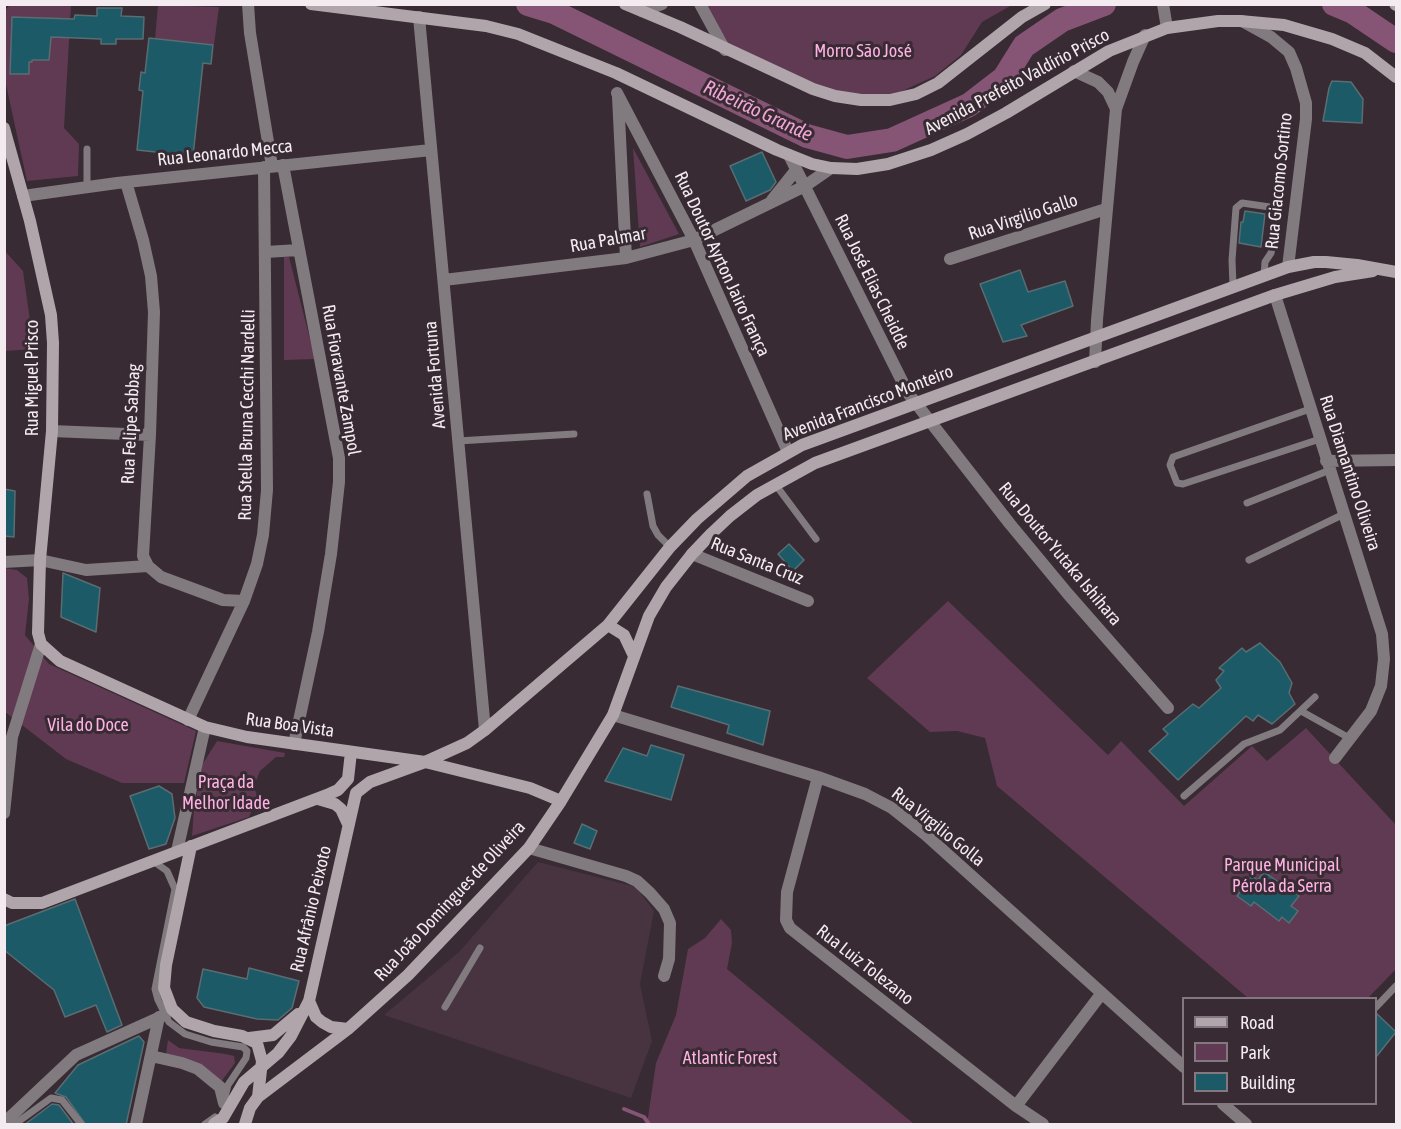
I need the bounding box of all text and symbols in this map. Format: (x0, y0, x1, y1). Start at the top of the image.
street label: Avenida Prefeito Valdírio Prisco (921, 24, 1113, 140)
park label: Morro São José (814, 40, 912, 62)
water label: Ribeirão Grande (699, 75, 817, 147)
street label: Rua Giacomo Sortino (1261, 112, 1297, 250)
street label: Rua Leonardo Mecca (156, 135, 294, 171)
street label: Rua Doutor Ayrton Jairo França (670, 168, 774, 360)
street label: Rua Virgilio Gallo (966, 189, 1080, 245)
street label: Rua José Elias Cheidde (830, 211, 914, 353)
street label: Rua Palmar (568, 223, 648, 257)
street label: Rua Fioravante Zampol (317, 303, 365, 457)
street label: Rua Stella Bruna Cecchi Nardelli (234, 309, 260, 521)
street label: Rua Miguel Prisco (21, 320, 43, 436)
street label: Avenida Fortuna (420, 320, 450, 430)
street label: Avenida Francisco Monteiro (780, 361, 956, 445)
street label: Rua Felipe Sabbag (117, 363, 145, 485)
street label: Rua Diamantino Oliveira (1315, 392, 1385, 554)
street label: Rua Doutor Yutaka Ishihara (994, 478, 1126, 630)
street label: Rua Santa Cruz (708, 533, 806, 589)
street label: Rua Boa Vista (244, 708, 336, 742)
park label: Vila do Doce (47, 714, 129, 736)
park label: Praça da Melhor Idade (182, 771, 270, 814)
street label: Rua Virgilio Golla (887, 783, 989, 871)
street label: Rua João Domingues de Oliveira (370, 816, 530, 986)
street label: Rua Afrânio Peixoto (286, 844, 336, 974)
park label: Parque Municipal Pérola da Serra (1224, 854, 1340, 896)
street label: Rua Luiz Tolezano (812, 920, 918, 1010)
legend (1182, 997, 1377, 1105)
text: Road (1240, 1012, 1274, 1033)
text: Park (1240, 1042, 1270, 1063)
park label: Atlantic Forest (683, 1047, 777, 1069)
text: Building (1240, 1072, 1295, 1093)

